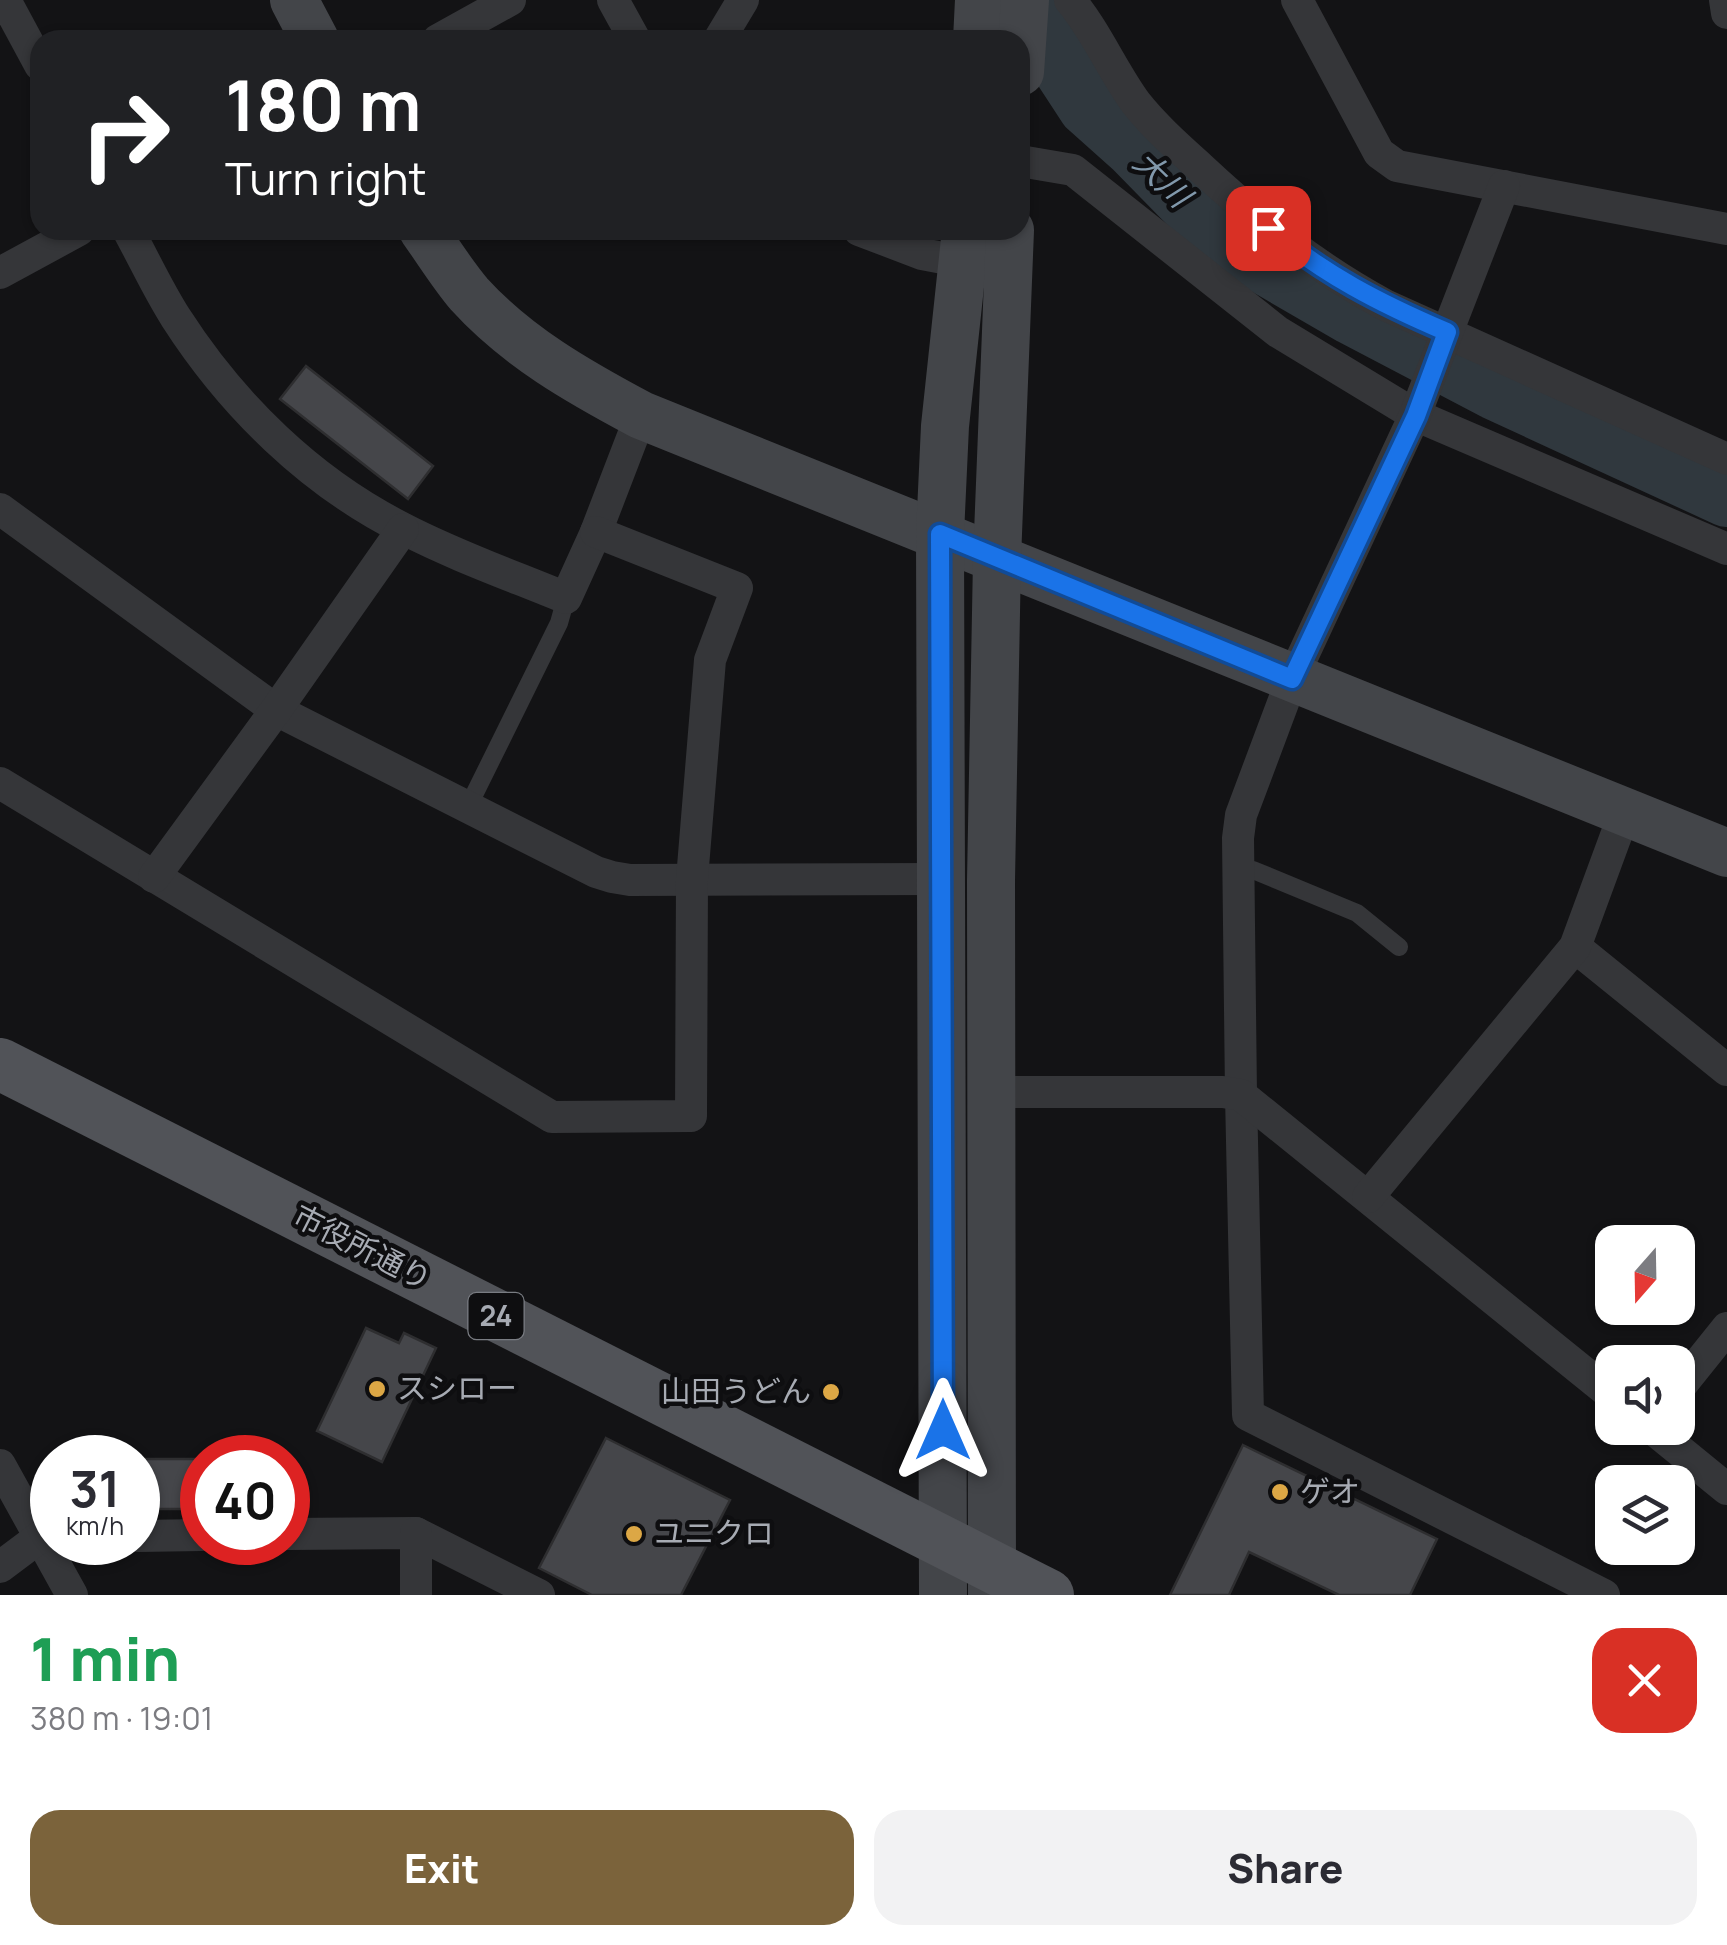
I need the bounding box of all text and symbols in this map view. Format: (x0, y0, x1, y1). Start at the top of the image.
text: 180 m (225, 56, 422, 152)
icon: right (60, 70, 190, 200)
water label: 大川 (1124, 140, 1203, 218)
text: Turn right (225, 147, 426, 209)
pin (1226, 186, 1311, 271)
icon: arrive (1241, 201, 1296, 256)
street label: 市役所通り (287, 1194, 439, 1299)
north arrow (1595, 1225, 1695, 1325)
map controls (1595, 1225, 1695, 1565)
road number: 24 (468, 1293, 524, 1339)
button: sound (1595, 1345, 1695, 1445)
place label: スシロー (397, 1367, 517, 1408)
place label: 山田うどん (661, 1370, 811, 1411)
marker: スシロー (366, 1378, 388, 1400)
position arrow (891, 1378, 995, 1482)
marker: 山田うどん (820, 1381, 842, 1403)
speed limit sign: 40 (180, 1435, 310, 1565)
text: 31 (70, 1454, 120, 1522)
button: layers (1595, 1465, 1695, 1565)
place label: ゲオ (1300, 1470, 1360, 1511)
marker: ゲオ (1269, 1481, 1291, 1503)
text: km/h (66, 1508, 124, 1543)
place label: ユニクロ (654, 1512, 774, 1553)
marker: ユニクロ (623, 1523, 645, 1545)
text: 1 min (30, 1617, 180, 1699)
button: close (1592, 1628, 1697, 1733)
text: 380 m · 19:01 (30, 1696, 213, 1740)
button: Exit (30, 1810, 854, 1925)
button: Share (874, 1810, 1697, 1925)

